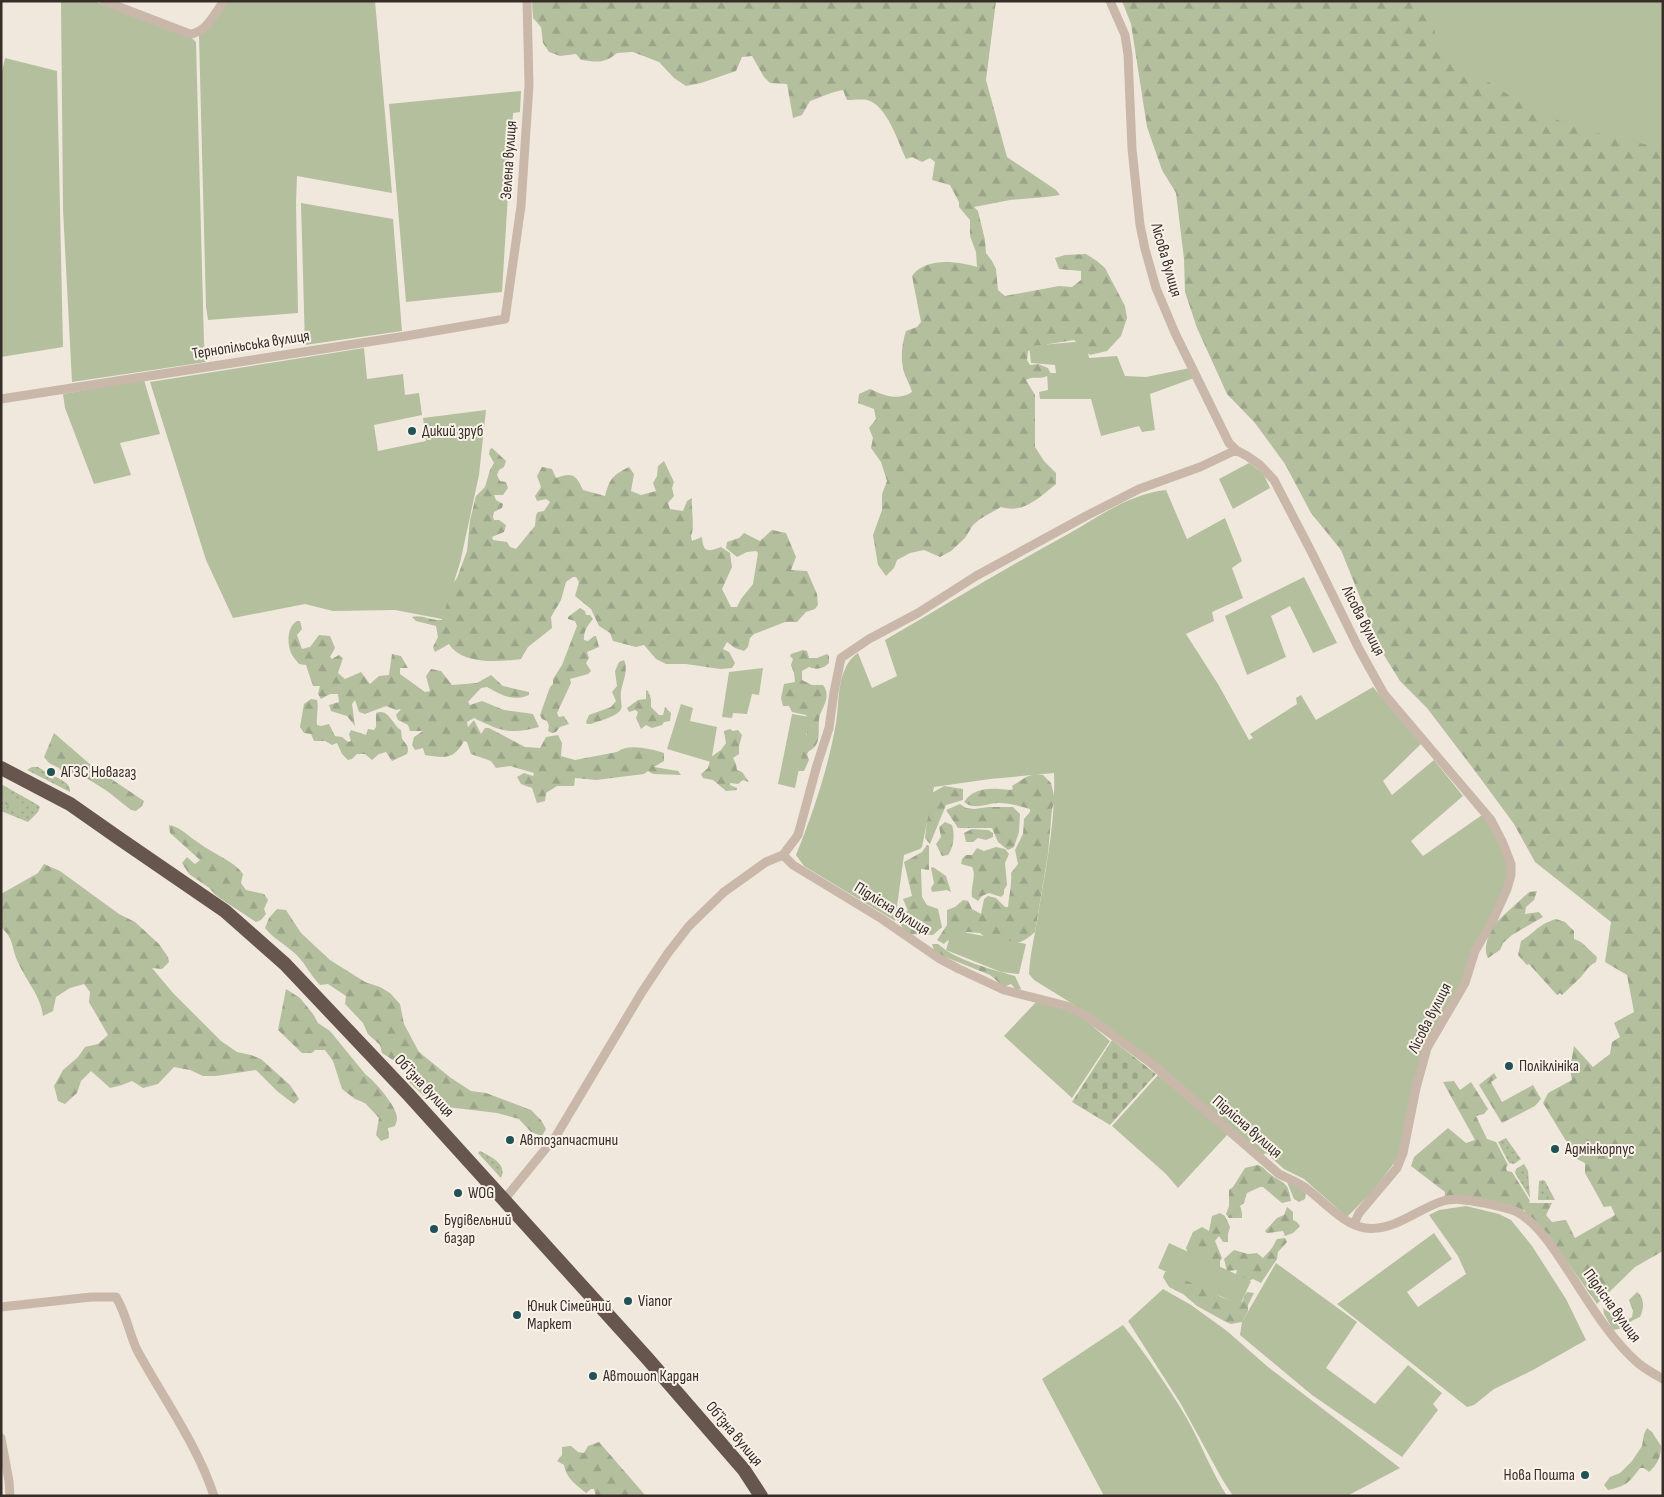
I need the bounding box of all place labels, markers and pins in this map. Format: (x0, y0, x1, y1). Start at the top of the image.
place label: Дикий зруб (422, 422, 483, 441)
marker: Дикий зруб (406, 425, 418, 437)
place label: АГЗС Новагаз (60, 763, 137, 782)
marker: АГЗС Новагаз (45, 766, 57, 778)
place label: Поліклініка (1519, 1057, 1579, 1076)
marker: Поліклініка (1503, 1060, 1515, 1072)
place label: Автозапчастини (519, 1131, 618, 1150)
marker: Автозапчастини (504, 1134, 516, 1146)
place label: Адмінкорпус (1564, 1140, 1635, 1159)
marker: Адмінкорпус (1549, 1143, 1561, 1155)
place label: WOG (468, 1184, 494, 1203)
marker: WOG (452, 1187, 464, 1199)
place label: Будівельний базар (444, 1211, 511, 1248)
marker: Будівельний базар (428, 1223, 440, 1235)
place label: Vianor (638, 1292, 673, 1311)
marker: Vianor (622, 1295, 634, 1307)
place label: Юник Сімейний Маркет (527, 1297, 611, 1334)
marker: Юник Сімейний Маркет (511, 1309, 523, 1321)
place label: Автошоп Кардан (602, 1367, 699, 1386)
marker: Автошоп Кардан (587, 1370, 599, 1382)
place label: Нова Пошта (1504, 1466, 1575, 1485)
marker: Нова Пошта (1579, 1469, 1591, 1481)

